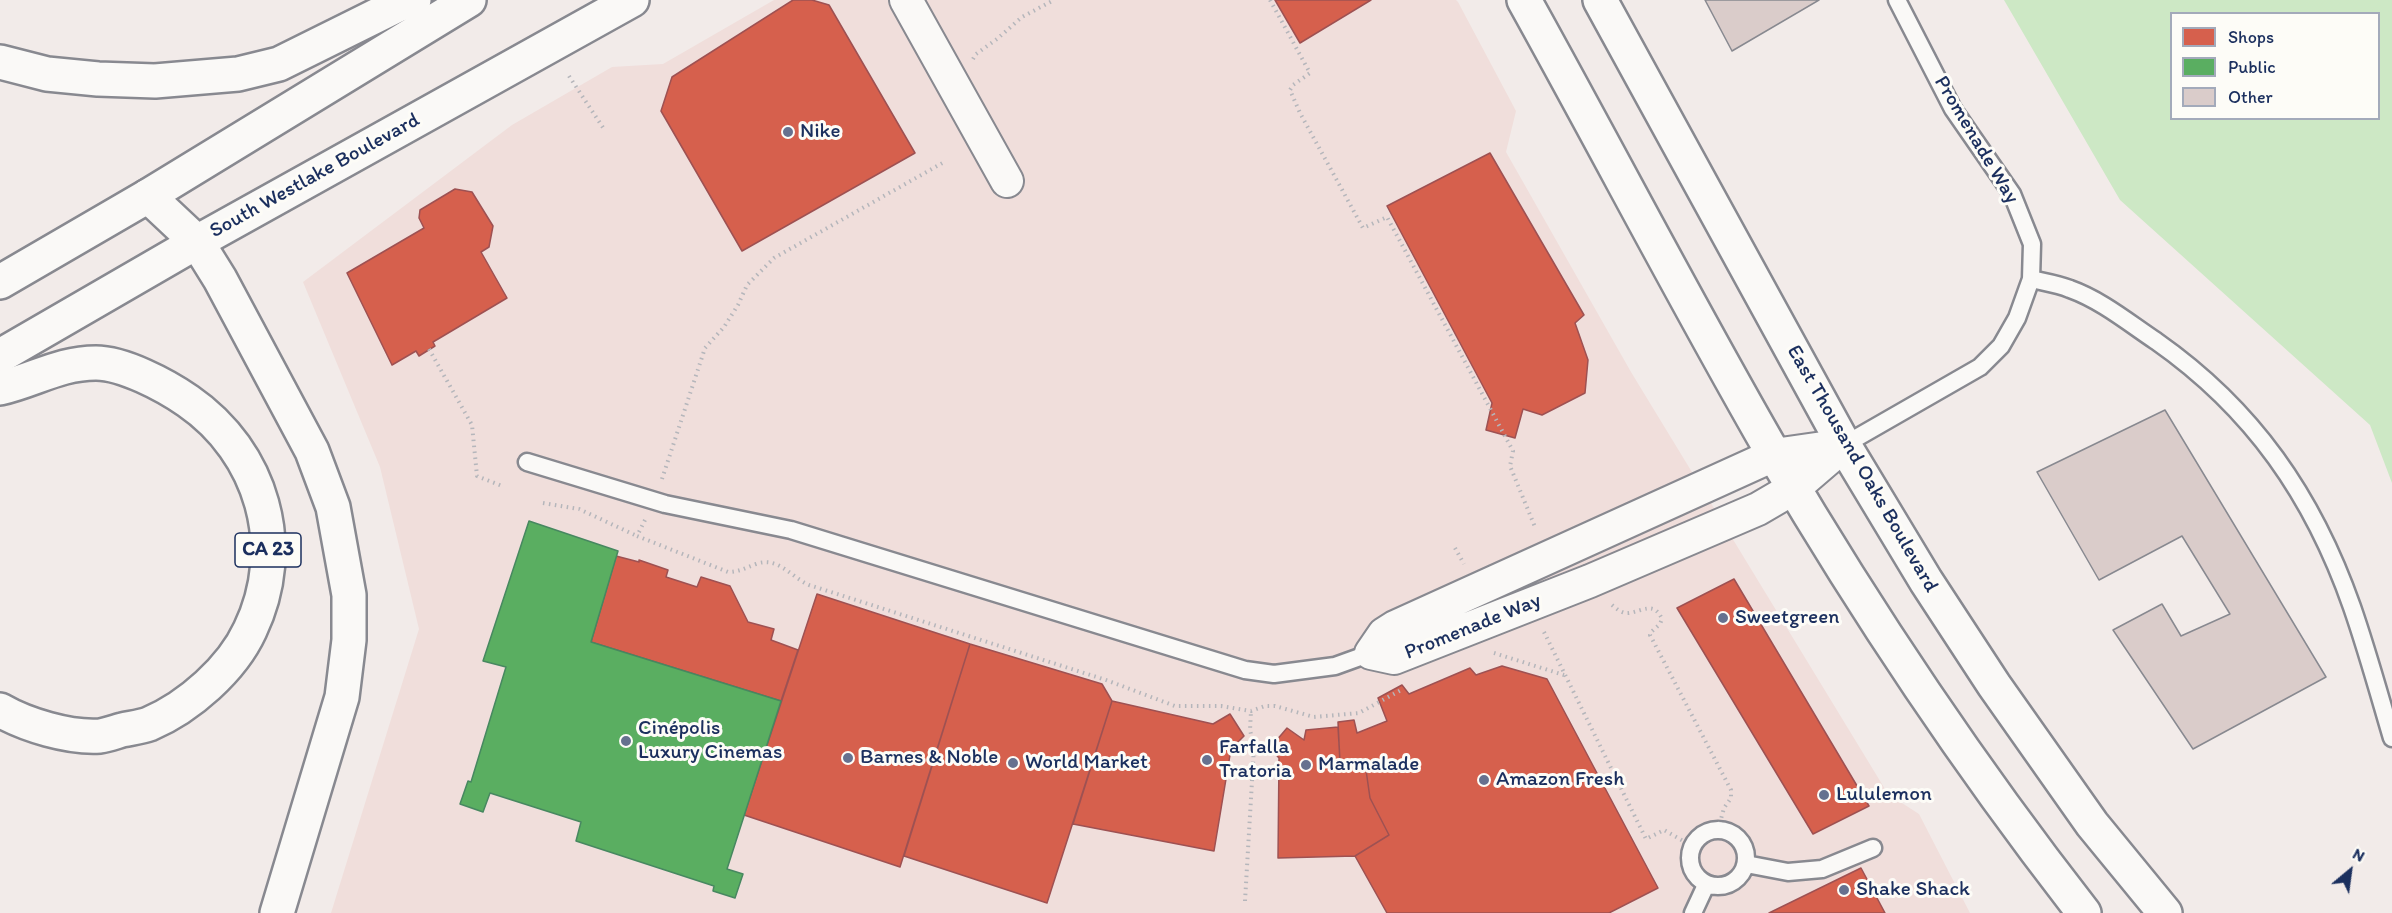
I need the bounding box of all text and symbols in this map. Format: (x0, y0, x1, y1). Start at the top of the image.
legend (2170, 12, 2380, 120)
text: Shops (2228, 26, 2274, 48)
text: Public (2228, 56, 2276, 78)
street label: Promenade Way (1928, 71, 2024, 209)
text: Other (2228, 86, 2273, 108)
street label: South Westlake Boulevard (206, 108, 424, 244)
place label: Nike (800, 119, 840, 145)
marker: Nike (781, 125, 795, 139)
street label: East Thousand Oaks Boulevard (1781, 341, 1943, 597)
road number: CA 23 (235, 533, 301, 567)
street label: Promenade Way (1401, 588, 1545, 666)
place label: Sweetgreen (1735, 605, 1839, 631)
marker: Sweetgreen (1716, 611, 1730, 625)
place label: Cinépolis Luxury Cinemas (638, 716, 782, 766)
marker: Cinépolis Luxury Cinemas (619, 734, 633, 748)
place label: Farfalla Tratoria (1219, 735, 1292, 785)
place label: Barnes & Noble (860, 745, 998, 771)
place label: World Market (1025, 750, 1148, 776)
marker: Barnes & Noble (841, 751, 855, 765)
place label: Marmalade (1318, 752, 1419, 778)
marker: Farfalla Tratoria (1200, 753, 1214, 767)
marker: World Market (1006, 756, 1020, 770)
marker: Marmalade (1299, 758, 1313, 772)
place label: Amazon Fresh (1496, 767, 1624, 793)
marker: Amazon Fresh (1477, 773, 1491, 787)
place label: Lululemon (1836, 782, 1932, 808)
marker: Lululemon (1817, 788, 1831, 802)
north arrow (2320, 841, 2380, 901)
text: N (2350, 844, 2368, 866)
place label: Shake Shack (1856, 877, 1970, 903)
marker: Shake Shack (1837, 883, 1851, 897)

